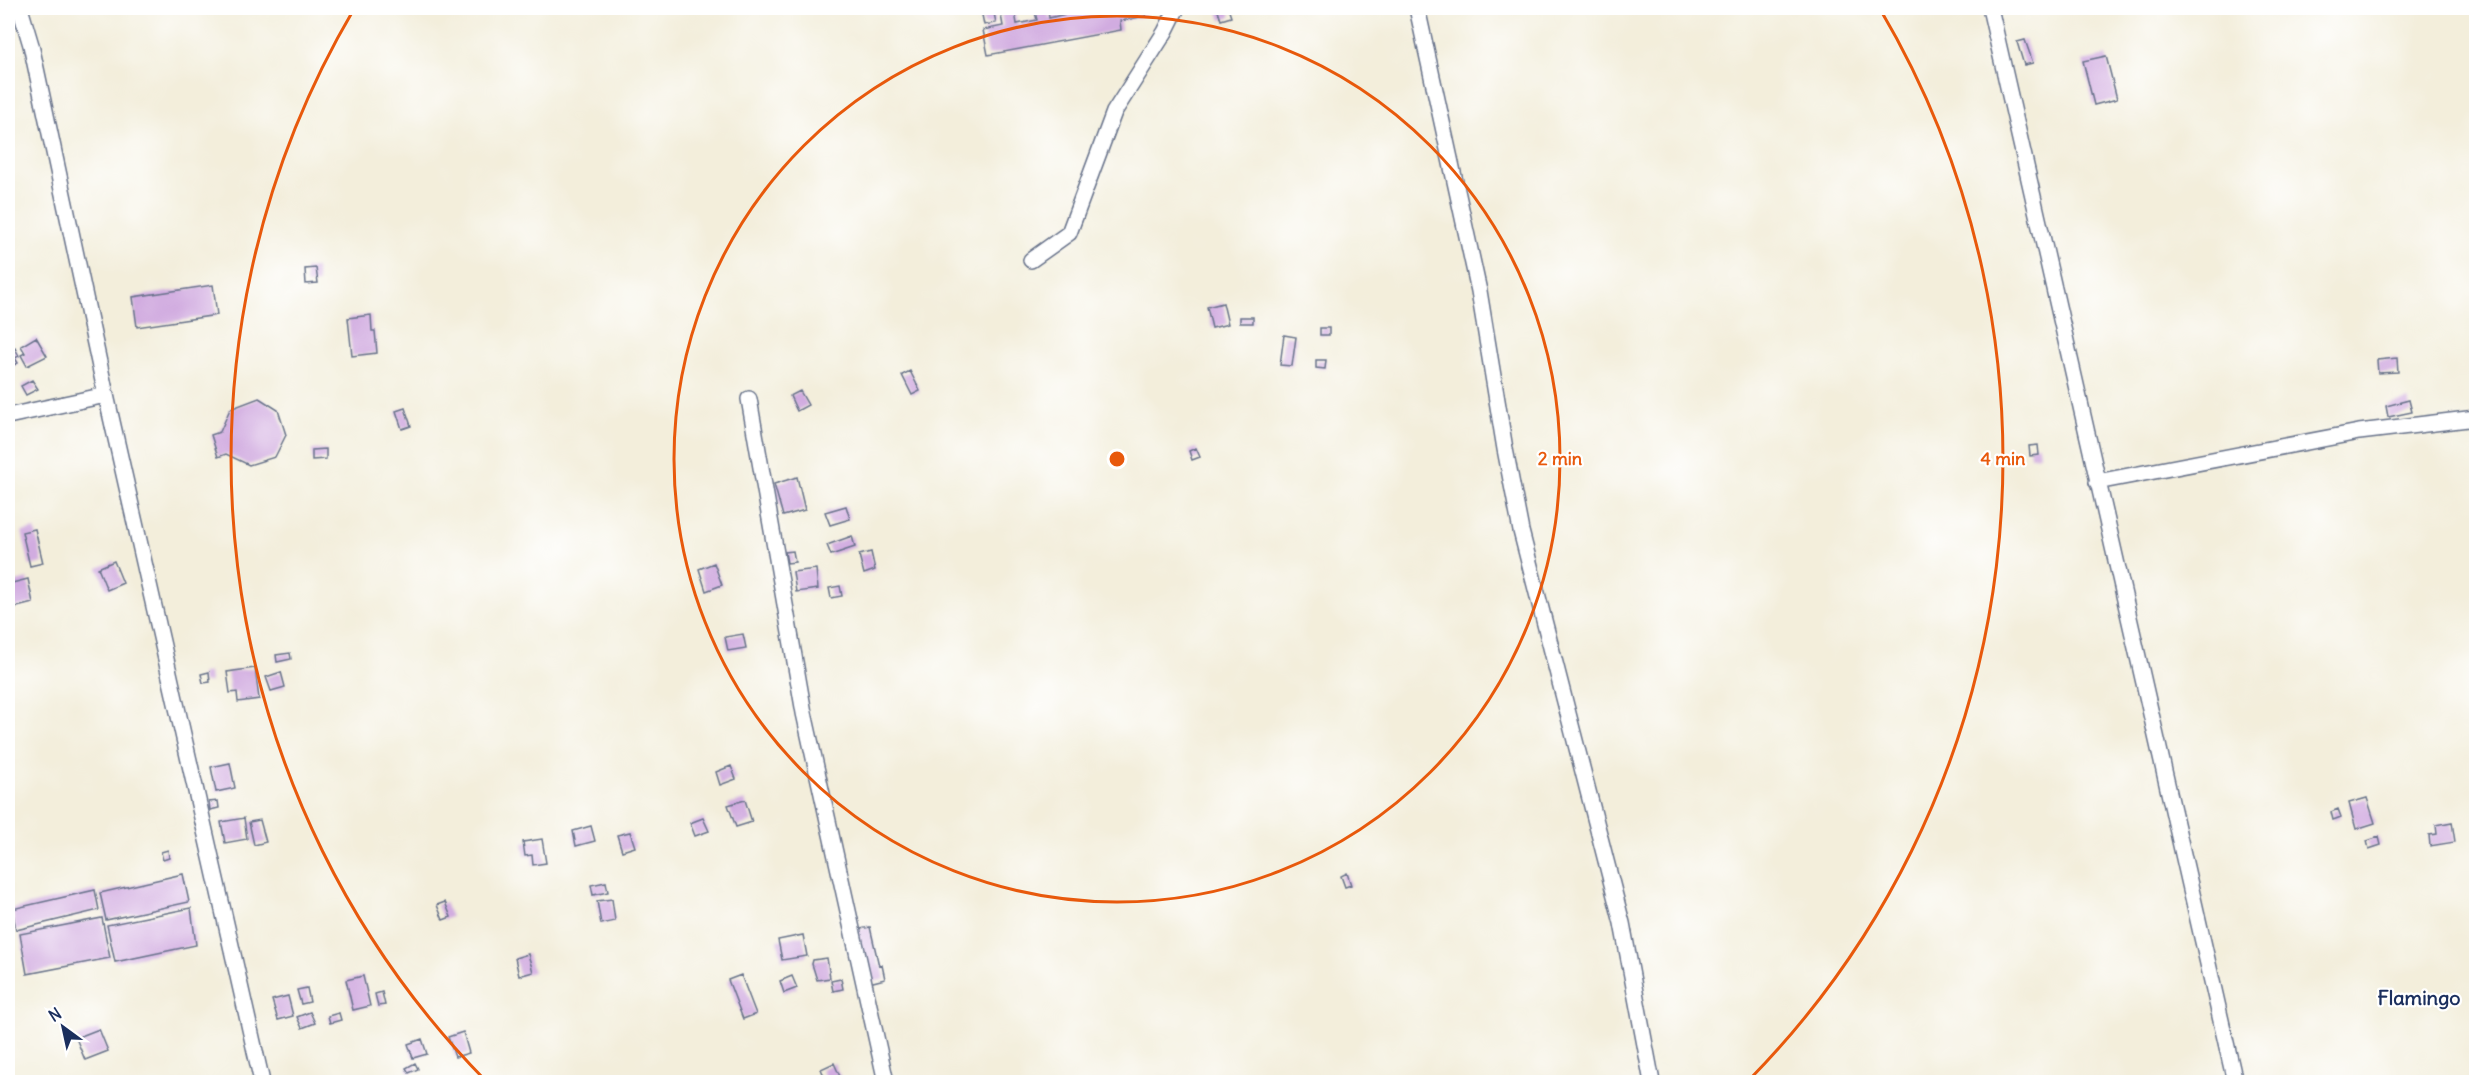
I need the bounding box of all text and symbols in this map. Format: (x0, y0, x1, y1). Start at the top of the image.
text: 2 min (1538, 447, 1583, 470)
text: 4 min (1981, 447, 2026, 470)
centre of rings (1107, 449, 1127, 469)
district label: Flamingo (2377, 985, 2461, 1010)
north arrow (33, 997, 93, 1057)
text: N (45, 1003, 65, 1026)

